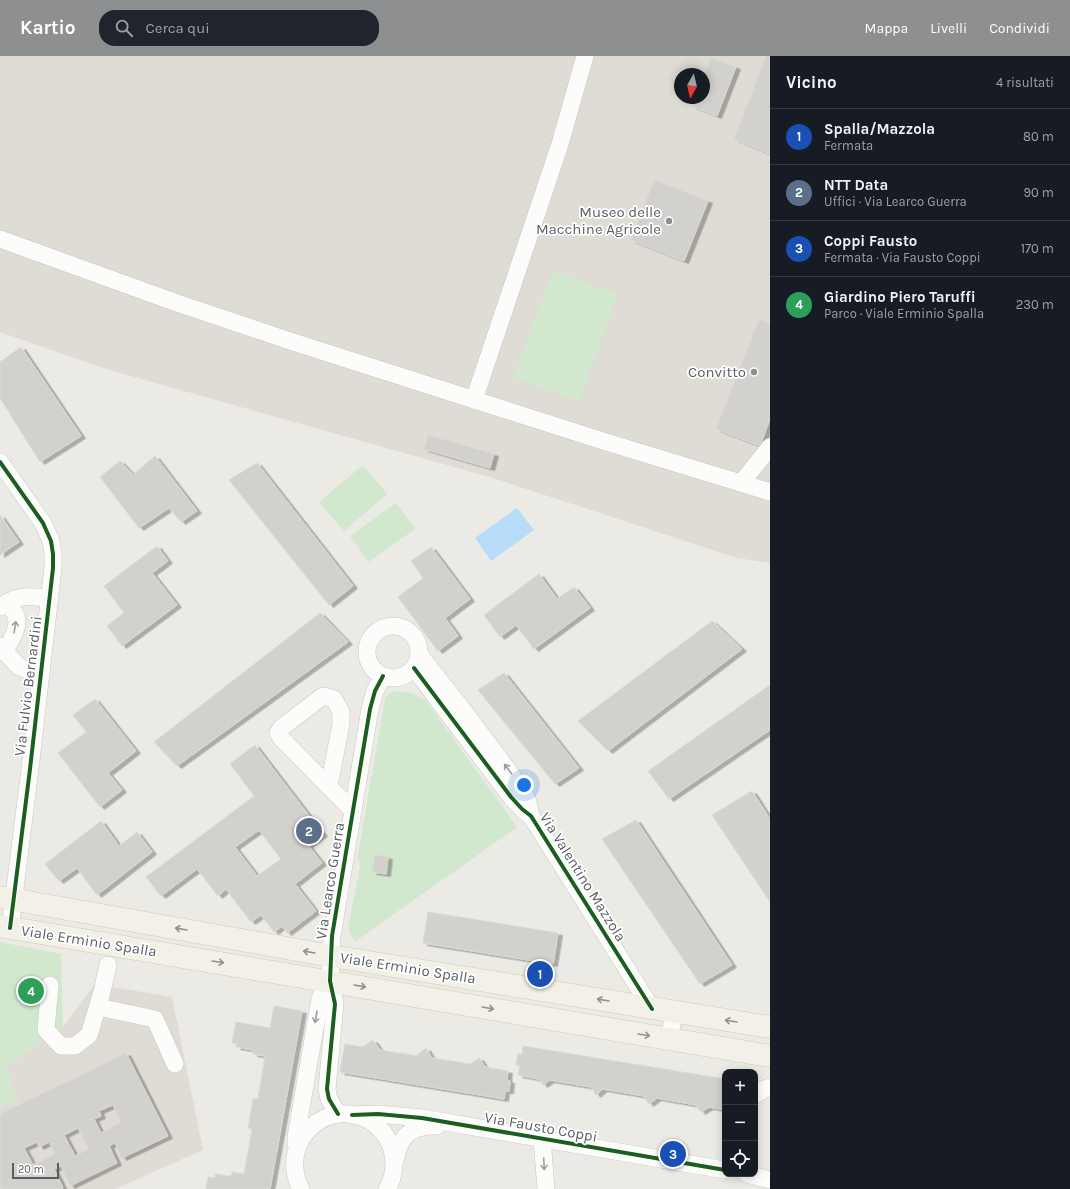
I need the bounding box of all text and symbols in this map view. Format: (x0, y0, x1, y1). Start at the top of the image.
search box (99, 10, 379, 46)
text: Kartio (20, 17, 75, 39)
icon: search (113, 17, 135, 39)
text: Cerca qui (145, 19, 210, 37)
text: Mappa (865, 20, 908, 37)
text: Livelli (930, 20, 967, 37)
text: Condividi (989, 20, 1050, 37)
north arrow (674, 68, 710, 104)
text: Vicino (786, 72, 837, 92)
text: 4 risultati (996, 75, 1054, 90)
text: Spalla/Mazzola (824, 120, 935, 138)
text: 1 (797, 129, 801, 144)
text: 80 m (1023, 129, 1054, 144)
text: Fermata (824, 138, 873, 153)
text: NTT Data (824, 176, 888, 194)
text: 2 (795, 185, 803, 200)
text: 90 m (1023, 185, 1054, 200)
text: Uffici · Via Learco Guerra (824, 194, 967, 209)
place label: Museo delle Macchine Agricole (536, 203, 661, 238)
marker: Museo delle Macchine Agricole (664, 216, 674, 226)
text: Coppi Fausto (824, 232, 917, 250)
text: 3 (795, 241, 803, 256)
text: 170 m (1021, 241, 1054, 256)
text: Fermata · Via Fausto Coppi (824, 250, 981, 265)
text: Giardino Piero Taruffi (824, 288, 976, 306)
text: 4 (795, 297, 803, 312)
text: 230 m (1016, 297, 1054, 312)
text: Parco · Viale Erminio Spalla (824, 306, 984, 321)
place label: Convitto (688, 363, 746, 381)
marker: Convitto (749, 367, 759, 377)
street label: Via Fulvio Bernardini (10, 615, 46, 757)
one-way arrow (11, 621, 19, 634)
one-way arrow (503, 764, 512, 775)
your location (514, 775, 534, 795)
street label: Via Valentino Mazzola (536, 809, 630, 945)
pin: 2 (296, 816, 322, 846)
street label: Via Learco Guerra (312, 821, 348, 941)
street label: Viale Erminio Spalla (20, 921, 158, 961)
one-way arrow (175, 925, 188, 933)
one-way arrow (303, 947, 316, 955)
street label: Viale Erminio Spalla (339, 948, 477, 988)
one-way arrow (211, 959, 224, 967)
pin: 1 (527, 959, 553, 989)
pin: 4 (18, 976, 44, 1006)
one-way arrow (353, 983, 366, 991)
one-way arrow (597, 996, 610, 1004)
one-way arrow (481, 1004, 494, 1012)
one-way arrow (312, 1010, 320, 1023)
one-way arrow (725, 1017, 738, 1025)
one-way arrow (637, 1031, 650, 1039)
map controls (722, 1069, 758, 1177)
button: + (722, 1069, 758, 1105)
button: − (722, 1105, 758, 1141)
street label: Via Fausto Coppi (483, 1108, 599, 1146)
pin: 3 (660, 1139, 686, 1169)
button: locate (722, 1141, 758, 1177)
one-way arrow (540, 1157, 547, 1170)
scale bar (12, 1161, 59, 1180)
text: 20 m (18, 1163, 44, 1176)

